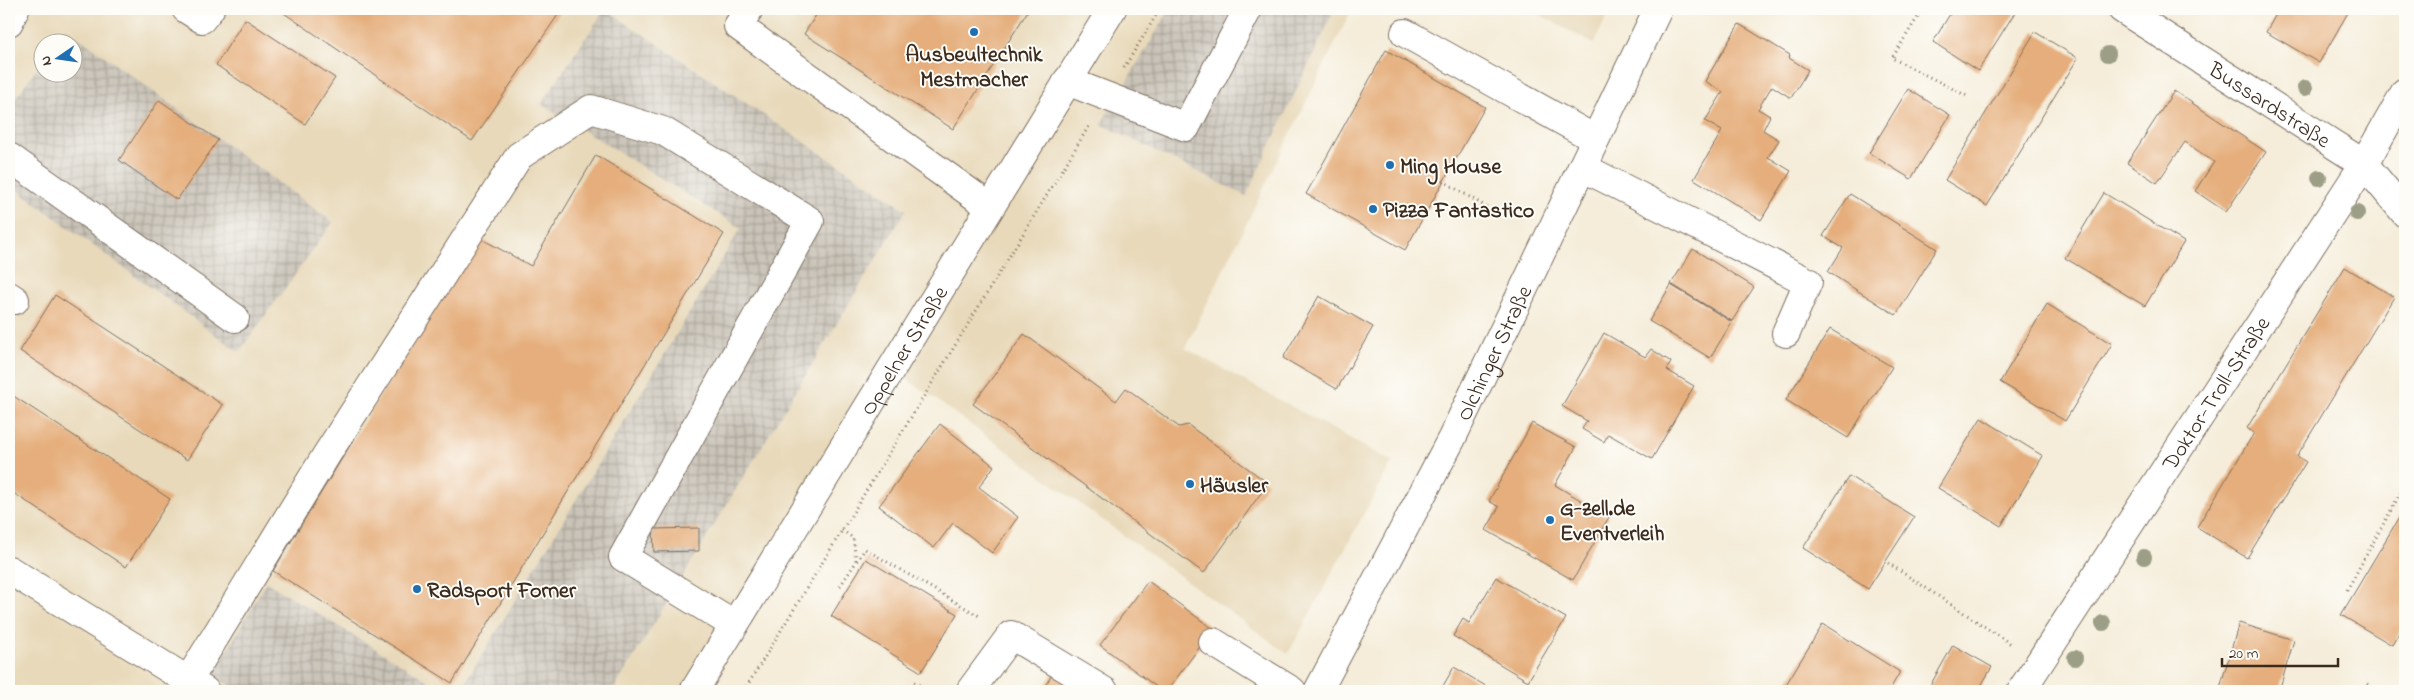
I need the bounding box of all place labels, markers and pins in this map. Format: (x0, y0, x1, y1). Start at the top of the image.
marker: Ausbeultechnik Mestmacher (968, 26, 980, 38)
place label: Ausbeultechnik Mestmacher (906, 40, 1044, 97)
place label: Ming House (1400, 152, 1502, 185)
marker: Ming House (1384, 159, 1396, 171)
place label: Pizza Fantastico (1383, 196, 1534, 228)
marker: Pizza Fantastico (1367, 203, 1379, 215)
place label: Häusler (1200, 471, 1269, 503)
marker: Häusler (1184, 478, 1196, 490)
place label: G-zell.de Eventverleih (1560, 494, 1664, 551)
marker: G-zell.de Eventverleih (1544, 514, 1556, 526)
place label: Radsport Forner (427, 576, 577, 608)
marker: Radsport Forner (411, 583, 423, 595)

